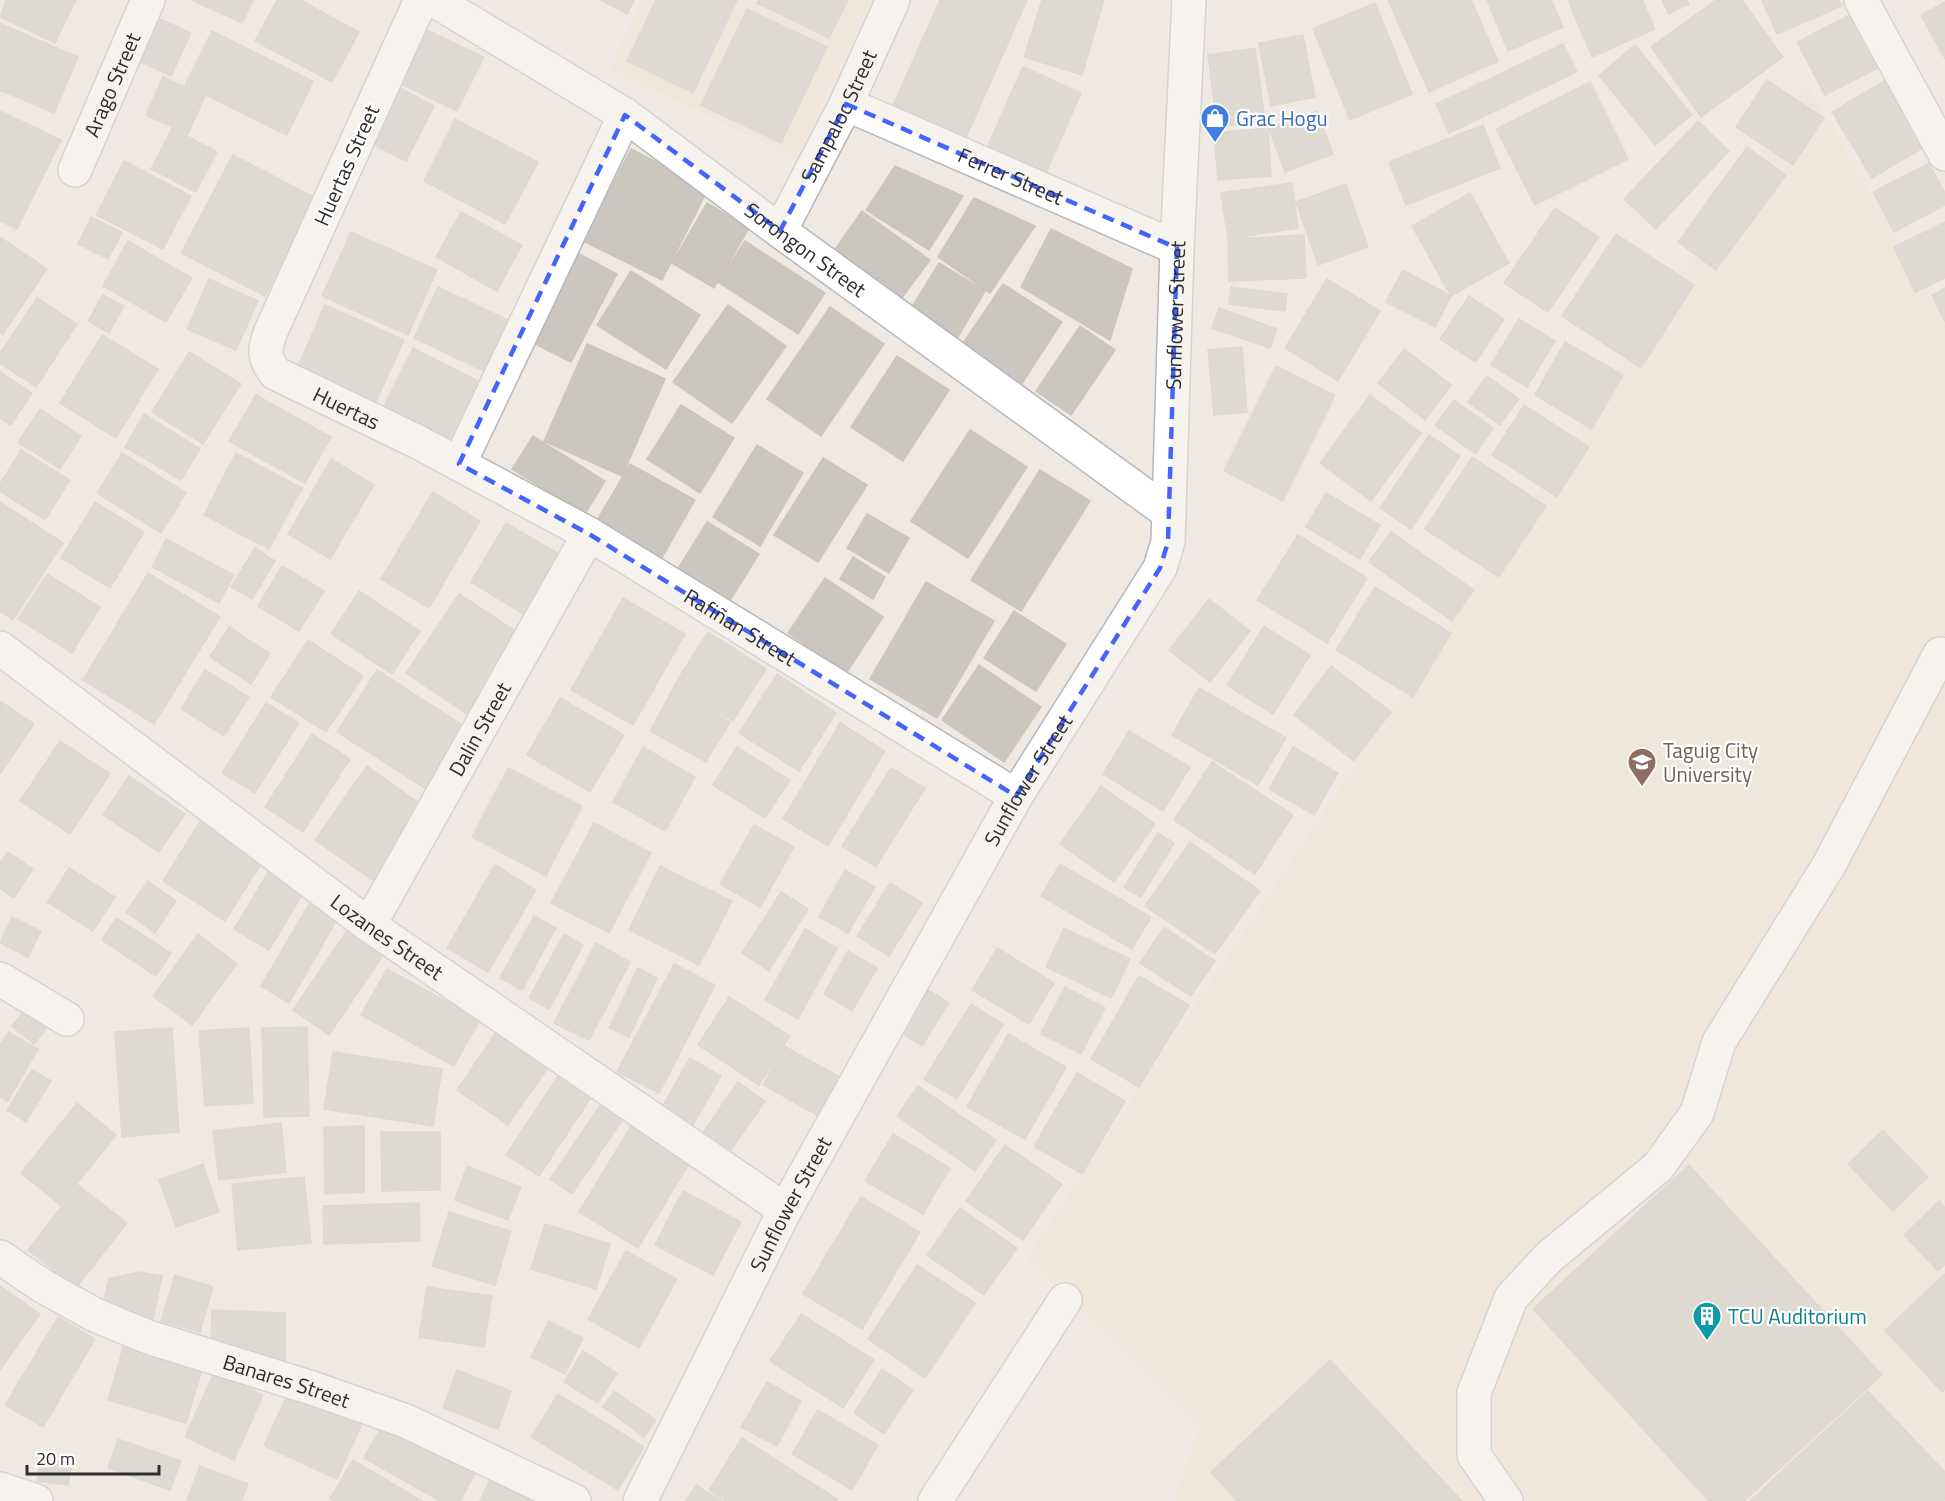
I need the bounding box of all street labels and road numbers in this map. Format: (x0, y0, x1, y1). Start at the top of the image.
street label: Arago Street (75, 27, 149, 142)
street label: Sampaloc Street (792, 44, 885, 188)
street label: Huertas Street (305, 99, 387, 231)
street label: Ferrer Street (953, 139, 1070, 213)
street label: Sorongon Street (738, 194, 874, 305)
street label: Sunflower Street (1157, 239, 1193, 390)
street label: Huertas (308, 378, 386, 437)
street label: Rafiñan Street (678, 580, 803, 674)
street label: Dalin Street (440, 675, 519, 782)
street label: Sunflower Street (975, 707, 1080, 852)
street label: Lozanes Street (324, 886, 451, 988)
street label: Sunflower Street (741, 1130, 839, 1277)
street label: Banares Street (219, 1345, 355, 1416)

